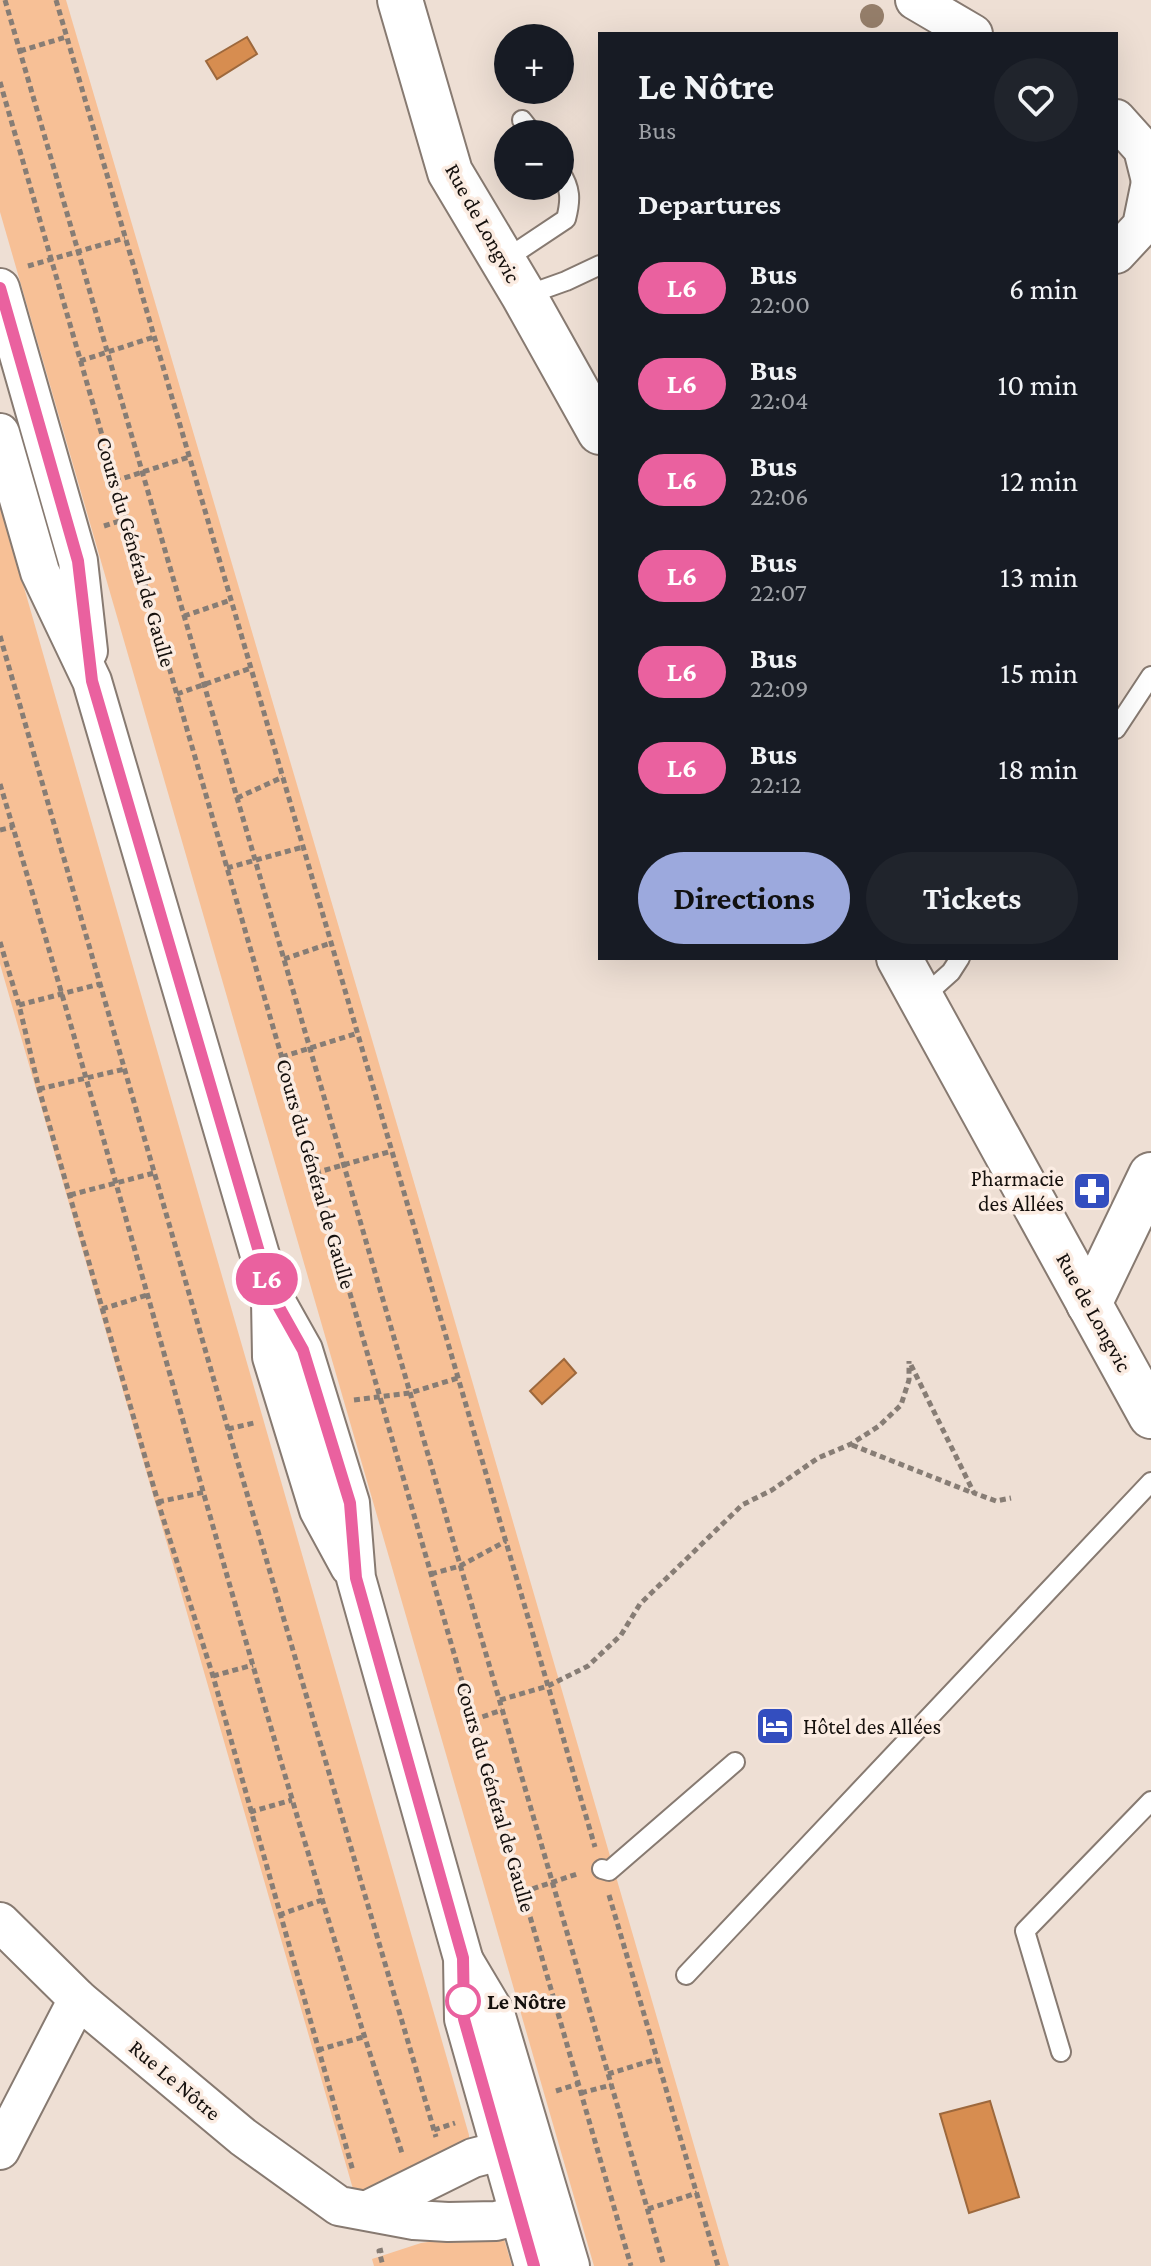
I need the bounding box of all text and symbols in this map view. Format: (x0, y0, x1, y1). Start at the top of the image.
map controls (494, 24, 574, 200)
button: + (494, 24, 574, 104)
button: heart (994, 58, 1078, 142)
text: Le Nôtre (638, 65, 774, 107)
text: Bus (638, 116, 676, 145)
button: − (494, 120, 574, 200)
street label: Rue de Longvic (440, 159, 526, 287)
text: Departures (638, 187, 781, 220)
text: Bus (750, 257, 797, 290)
text: L6 (667, 272, 697, 303)
text: 6 min (1009, 272, 1078, 305)
text: 22:00 (750, 290, 810, 319)
text: Bus (750, 353, 797, 386)
text: L6 (667, 368, 697, 399)
text: 10 min (997, 368, 1078, 401)
text: 22:04 (750, 386, 809, 415)
street label: Cours du Général de Gaulle (91, 434, 181, 670)
text: Bus (750, 449, 797, 482)
text: L6 (667, 464, 697, 495)
text: 12 min (1000, 464, 1078, 497)
text: 22:06 (750, 482, 809, 511)
text: Bus (750, 545, 797, 578)
text: L6 (667, 560, 697, 591)
text: 13 min (1000, 560, 1078, 593)
text: 22:07 (750, 578, 807, 607)
text: Bus (750, 641, 797, 674)
text: L6 (667, 656, 697, 687)
text: 15 min (1000, 656, 1078, 689)
text: 22:09 (750, 674, 809, 703)
text: Bus (750, 737, 797, 770)
text: L6 (667, 752, 697, 783)
text: 18 min (998, 752, 1078, 785)
text: 22:12 (750, 770, 802, 799)
button: Directions (638, 852, 850, 944)
button: Tickets (866, 852, 1078, 944)
street label: Cours du Général de Gaulle (271, 1056, 361, 1292)
place label: Pharmacie des Allées (971, 1166, 1064, 1216)
pharmacy icon: Pharmacie des Allées (1071, 1170, 1113, 1212)
street label: Rue de Longvic (1051, 1248, 1137, 1376)
line badge: L6 (231, 1253, 303, 1305)
text: L6 (252, 1263, 282, 1294)
street label: Cours du Général de Gaulle (451, 1679, 541, 1915)
hotel icon: Hôtel des Allées (754, 1705, 796, 1747)
place label: Hôtel des Allées (803, 1714, 941, 1739)
marker: Le Nôtre (446, 1984, 480, 2018)
place label: Le Nôtre (487, 1989, 566, 2014)
street label: Rue Le Nôtre (124, 2035, 226, 2125)

